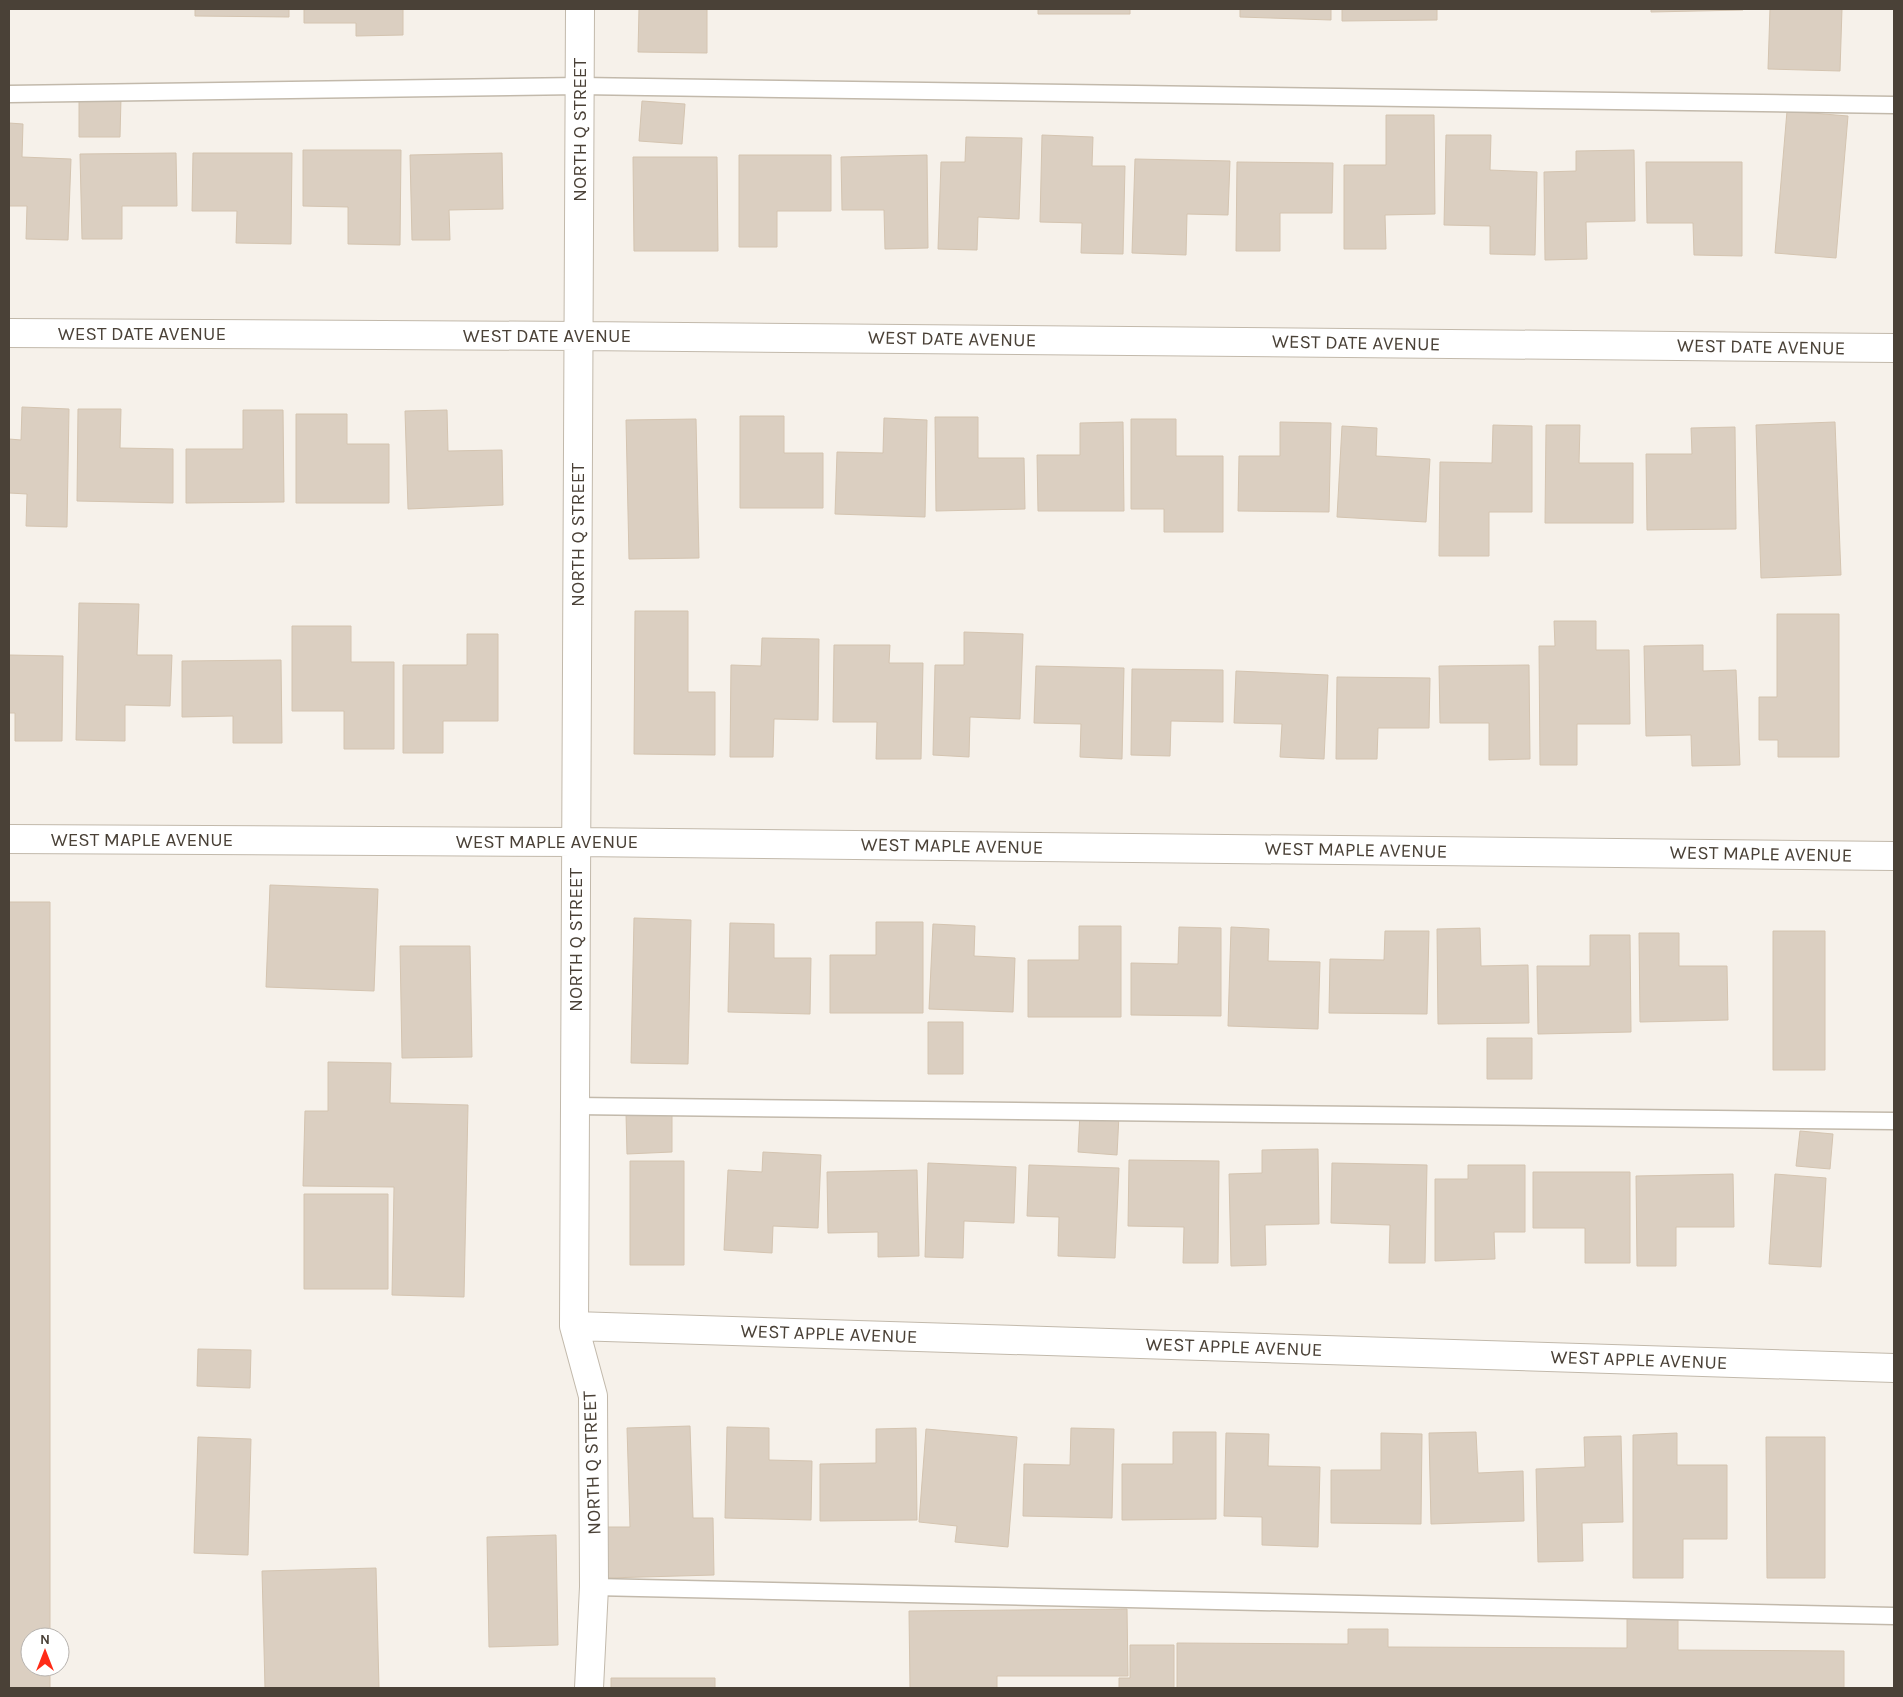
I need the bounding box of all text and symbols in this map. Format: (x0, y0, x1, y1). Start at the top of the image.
street label: NORTH Q STREET (569, 58, 591, 202)
street label: WEST DATE AVENUE (58, 323, 226, 345)
street label: WEST DATE AVENUE (463, 325, 631, 347)
street label: WEST DATE AVENUE (868, 327, 1036, 351)
street label: WEST DATE AVENUE (1272, 331, 1440, 355)
street label: WEST DATE AVENUE (1677, 335, 1845, 359)
street label: NORTH Q STREET (567, 463, 589, 607)
street label: WEST MAPLE AVENUE (51, 829, 233, 851)
street label: WEST MAPLE AVENUE (456, 831, 638, 853)
street label: WEST MAPLE AVENUE (861, 833, 1043, 859)
street label: WEST MAPLE AVENUE (1265, 837, 1447, 863)
street label: WEST MAPLE AVENUE (1670, 841, 1852, 867)
street label: NORTH Q STREET (565, 868, 587, 1012)
street label: WEST APPLE AVENUE (740, 1320, 918, 1348)
street label: WEST APPLE AVENUE (1145, 1333, 1323, 1361)
street label: WEST APPLE AVENUE (1550, 1346, 1728, 1374)
street label: NORTH Q STREET (578, 1390, 606, 1535)
north arrow (20, 1627, 70, 1677)
text: N (40, 1631, 50, 1648)

